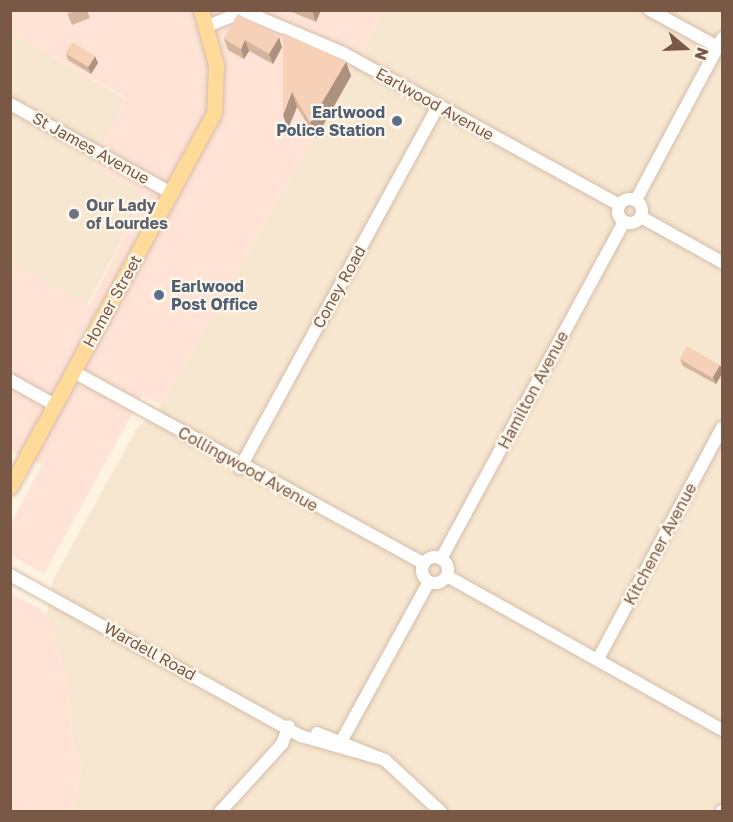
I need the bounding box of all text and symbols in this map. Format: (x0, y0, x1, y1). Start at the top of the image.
north arrow (655, 18, 715, 78)
text: N (691, 45, 713, 63)
street label: Earlwood Avenue (373, 64, 497, 144)
place label: Earlwood Police Station (276, 102, 385, 140)
street label: St James Avenue (29, 108, 153, 188)
marker: Earlwood Police Station (390, 114, 404, 128)
place label: Our Lady of Lourdes (86, 195, 168, 233)
marker: Our Lady of Lourdes (67, 207, 81, 221)
street label: Coney Road (308, 242, 370, 332)
street label: Homer Street (79, 251, 145, 351)
place label: Earlwood Post Office (171, 276, 258, 314)
marker: Earlwood Post Office (152, 288, 166, 302)
street label: Hamilton Avenue (494, 328, 572, 452)
street label: Collingwood Avenue (175, 423, 321, 515)
street label: Kitchener Avenue (620, 480, 700, 608)
street label: Wardell Road (101, 618, 199, 684)

